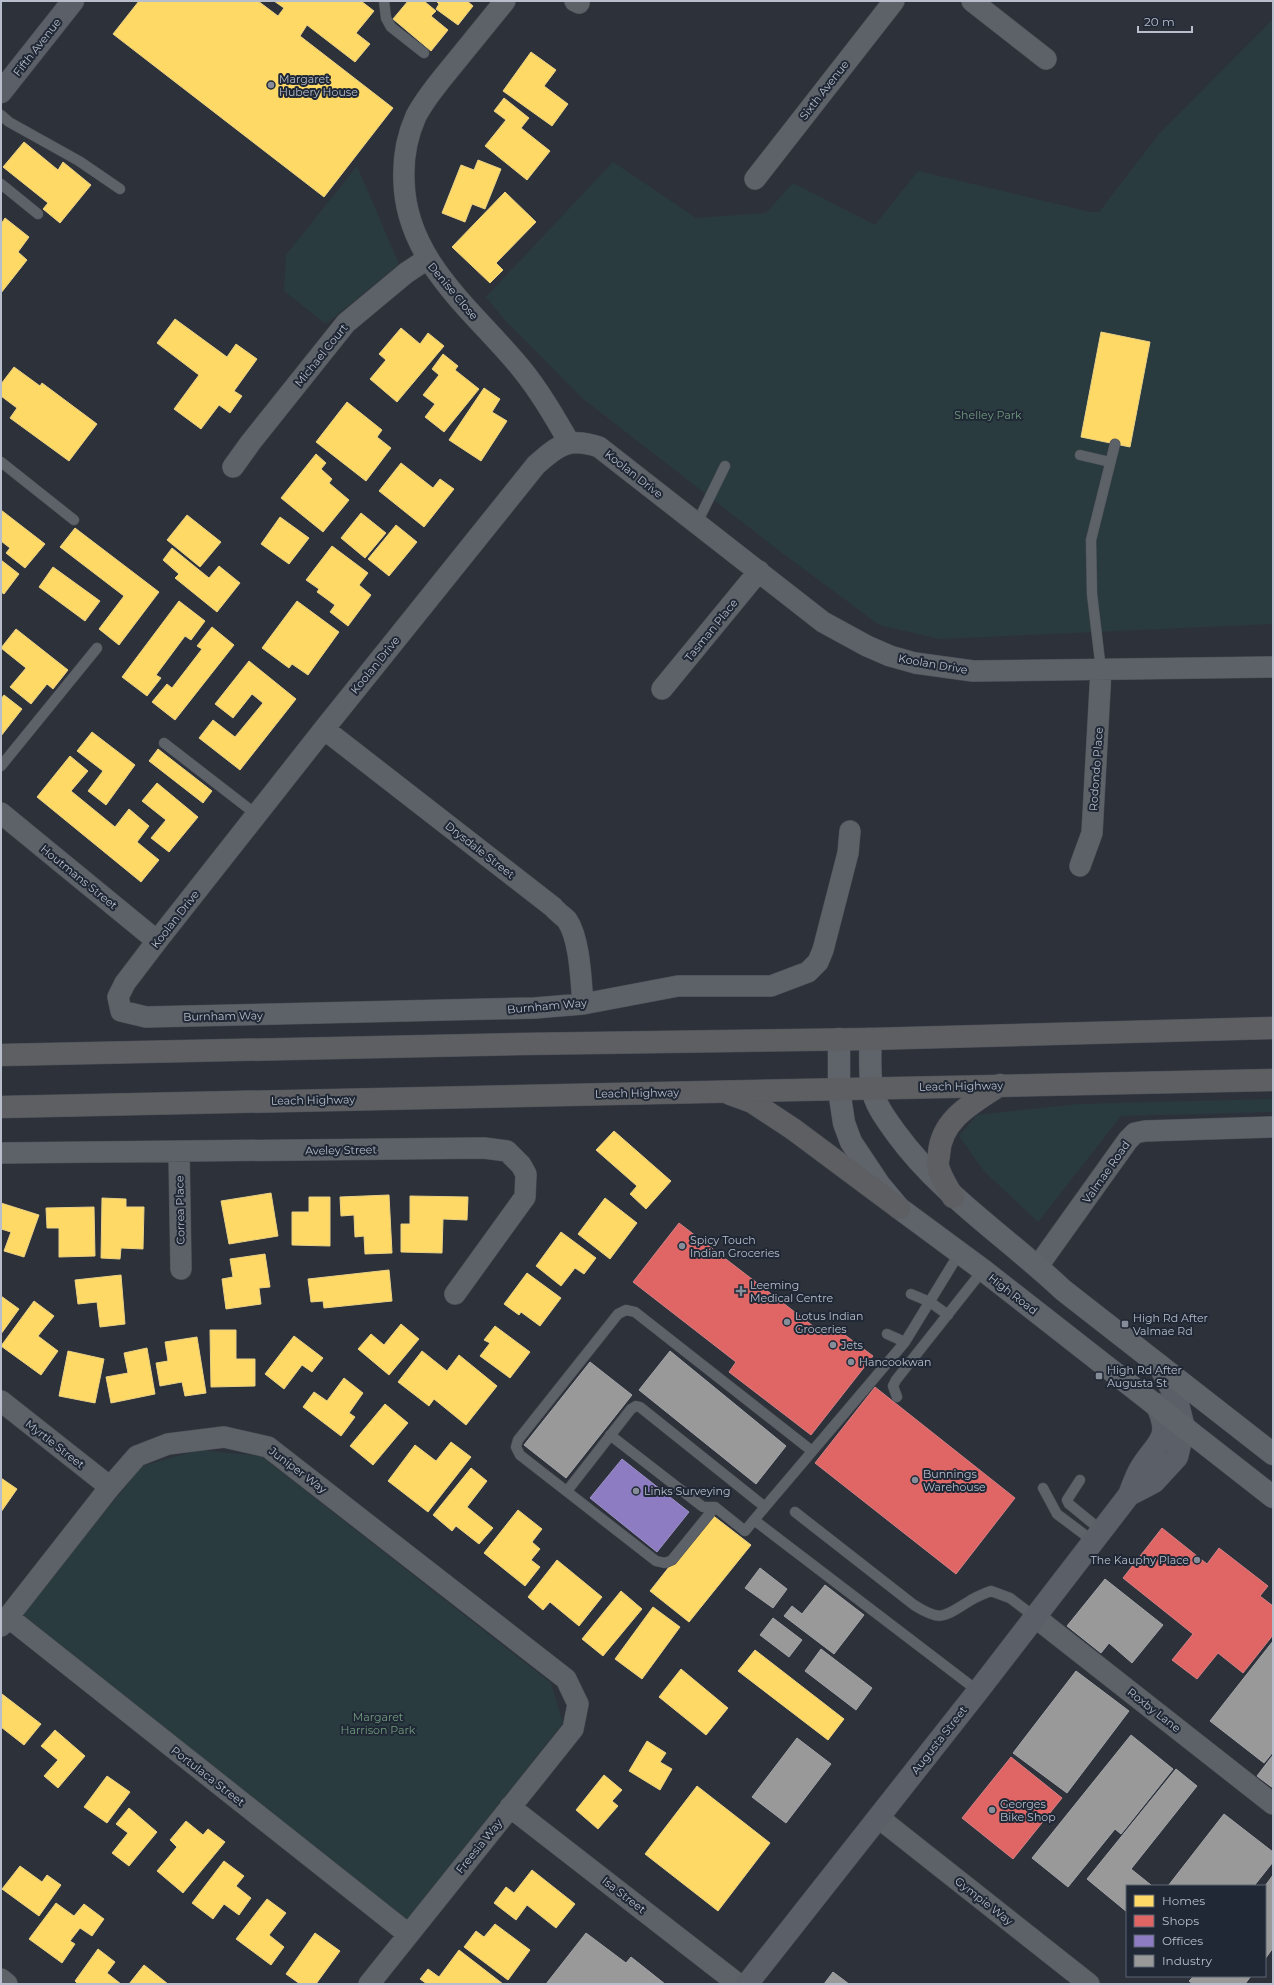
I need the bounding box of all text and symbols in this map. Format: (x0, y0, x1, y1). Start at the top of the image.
scale bar (1138, 8, 1192, 34)
text: 20 m (1144, 14, 1175, 29)
street label: Fifth Avenue (10, 15, 64, 79)
street label: Sixth Avenue (796, 57, 852, 123)
place label: Margaret Hubery House (279, 72, 358, 99)
marker: Margaret Hubery House (266, 80, 276, 90)
street label: Denise Close (425, 259, 481, 323)
street label: Michael Court (291, 320, 351, 389)
park label: Shelley Park (954, 408, 1022, 422)
street label: Koolan Drive (602, 447, 666, 501)
street label: Tasman Place (682, 596, 741, 664)
street label: Koolan Drive (348, 633, 403, 697)
street label: Koolan Drive (897, 651, 969, 677)
street label: Rodondo Place (1086, 726, 1106, 811)
street label: Drysdale Street (442, 819, 518, 882)
street label: Houtmans Street (38, 842, 121, 913)
street label: Koolan Drive (148, 887, 202, 951)
street label: Burnham Way (507, 996, 587, 1016)
street label: Burnham Way (183, 1008, 263, 1024)
street label: Leach Highway (919, 1078, 1003, 1094)
street label: Leach Highway (595, 1085, 679, 1101)
street label: Leach Highway (271, 1092, 355, 1108)
street label: Valmae Road (1079, 1138, 1133, 1206)
street label: Aveley Street (305, 1142, 377, 1158)
street label: Correa Place (172, 1175, 188, 1245)
place label: Spicy Touch Indian Groceries (690, 1233, 780, 1260)
marker: Spicy Touch Indian Groceries (677, 1241, 687, 1251)
street label: High Road (986, 1270, 1040, 1318)
place label: Leeming Medical Centre (750, 1278, 833, 1305)
marker: Leeming Medical Centre (735, 1285, 747, 1297)
place label: Lotus Indian Groceries (795, 1309, 864, 1336)
place label: High Rd After Valmae Rd (1133, 1311, 1208, 1338)
marker: Lotus Indian Groceries (782, 1317, 792, 1327)
marker: High Rd After Valmae Rd (1120, 1319, 1130, 1329)
place label: Jets (840, 1338, 864, 1352)
marker: Jets (828, 1340, 838, 1350)
place label: Hancookwan (859, 1355, 931, 1369)
marker: Hancookwan (846, 1357, 856, 1367)
place label: High Rd After Augusta St (1107, 1363, 1182, 1390)
marker: High Rd After Augusta St (1094, 1371, 1104, 1381)
street label: Myrtle Street (23, 1417, 88, 1472)
street label: Juniper Way (266, 1443, 330, 1496)
place label: Bunnings Warehouse (923, 1467, 986, 1494)
marker: Bunnings Warehouse (910, 1475, 920, 1485)
place label: Links Surveying (644, 1484, 731, 1498)
marker: Links Surveying (631, 1486, 641, 1496)
place label: The Kauphy Place (1091, 1553, 1189, 1567)
marker: The Kauphy Place (1192, 1555, 1202, 1565)
street label: Roxby Lane (1125, 1685, 1184, 1735)
street label: Augusta Street (908, 1703, 970, 1777)
park label: Margaret Harrison Park (341, 1710, 416, 1737)
street label: Portulaca Street (168, 1743, 248, 1809)
place label: Georges Bike Shop (1000, 1797, 1056, 1824)
marker: Georges Bike Shop (987, 1805, 997, 1815)
street label: Freesia Way (453, 1816, 505, 1876)
street label: Isa Street (599, 1874, 649, 1917)
street label: Gympie Way (952, 1874, 1016, 1928)
legend (1126, 1885, 1266, 1977)
text: Homes (1162, 1893, 1205, 1908)
text: Shops (1162, 1913, 1199, 1928)
text: Offices (1162, 1933, 1203, 1948)
text: Industry (1162, 1953, 1212, 1968)

